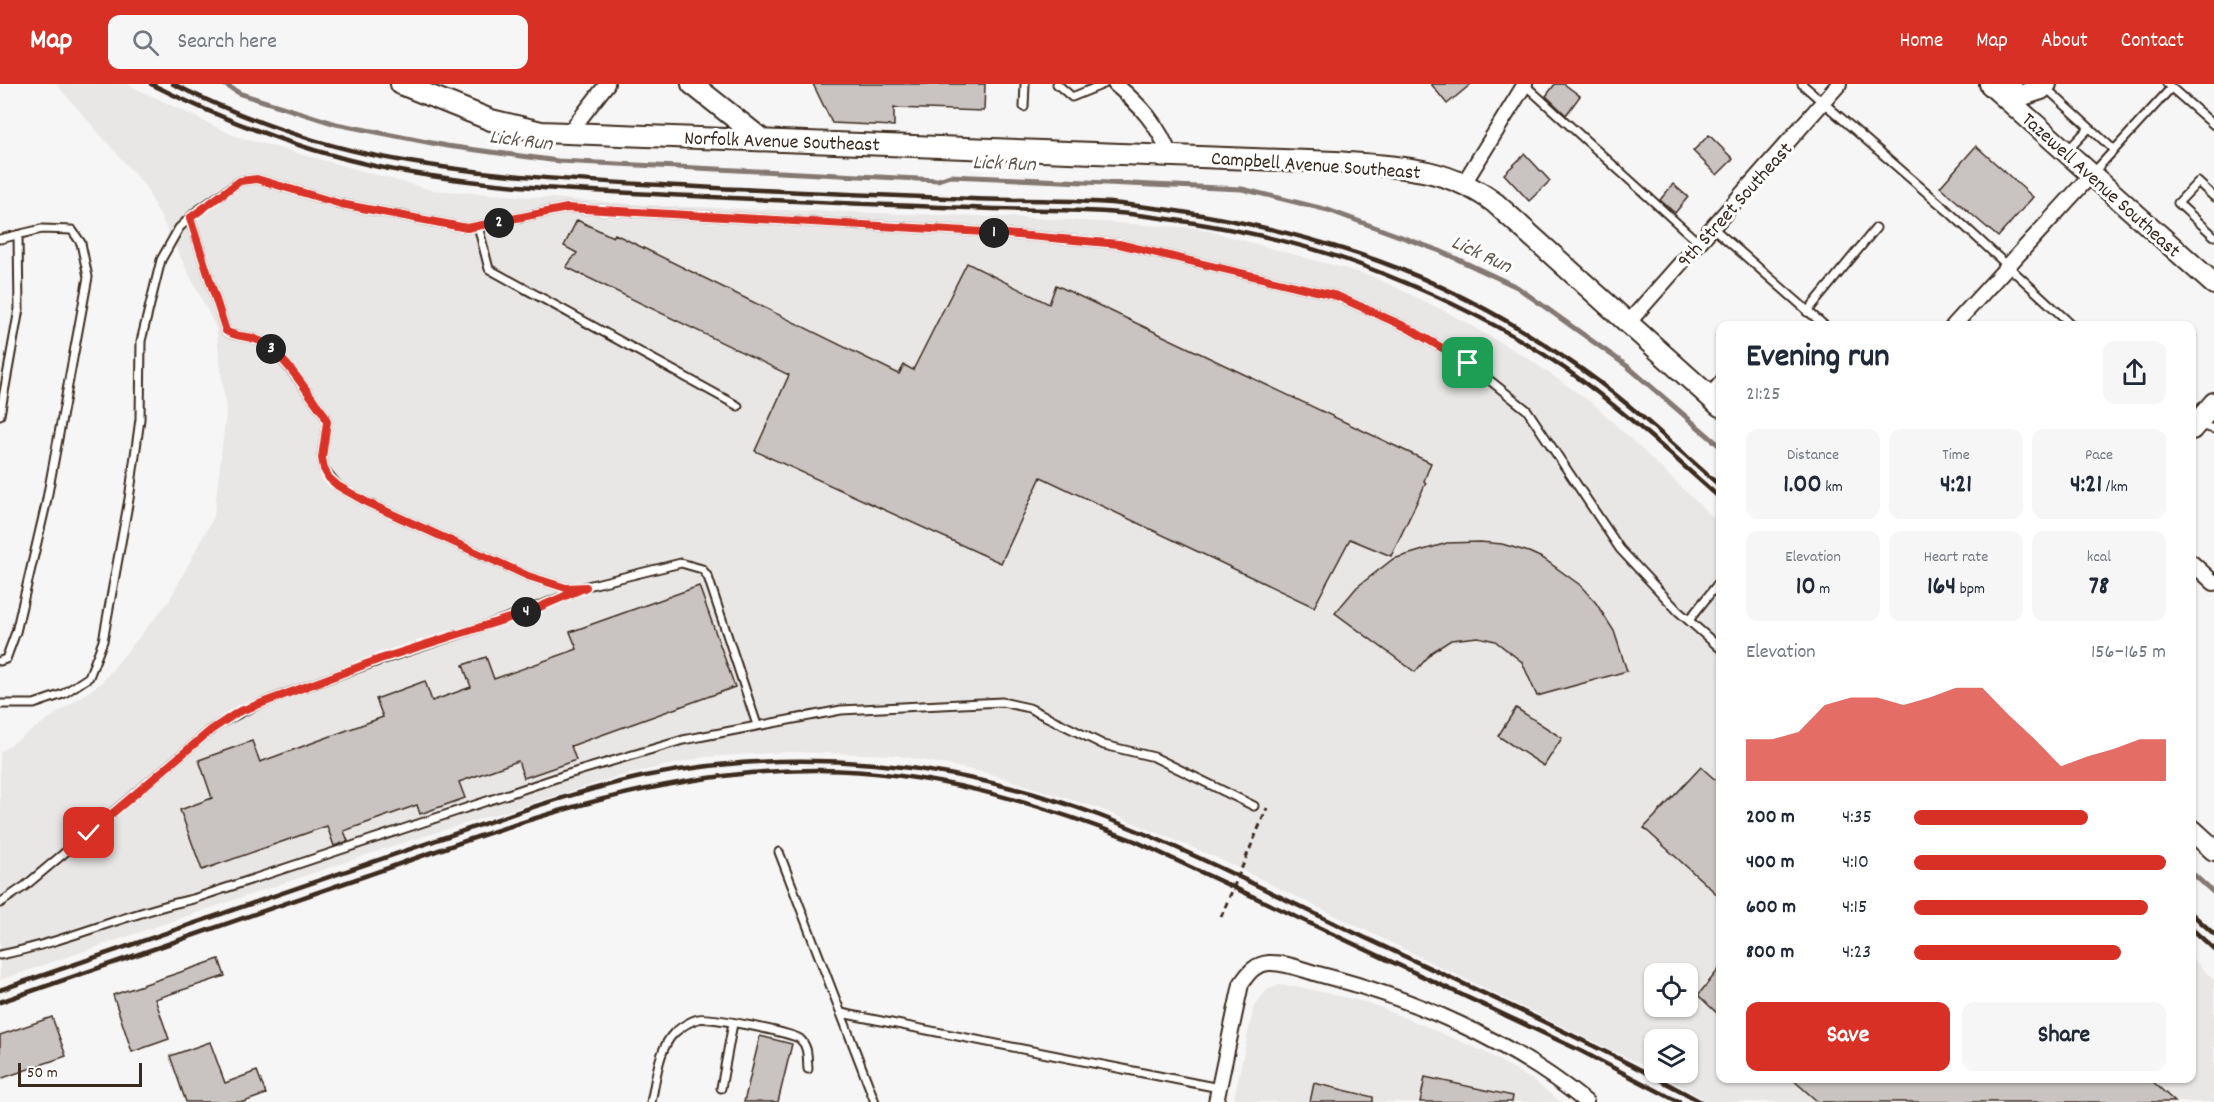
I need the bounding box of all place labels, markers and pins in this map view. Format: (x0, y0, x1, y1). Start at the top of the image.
pin: 2 (484, 208, 514, 238)
pin: 1 (979, 218, 1009, 248)
pin: 3 (256, 334, 286, 364)
pin (1442, 337, 1493, 388)
pin: 4 (511, 597, 541, 627)
pin (63, 807, 114, 858)

